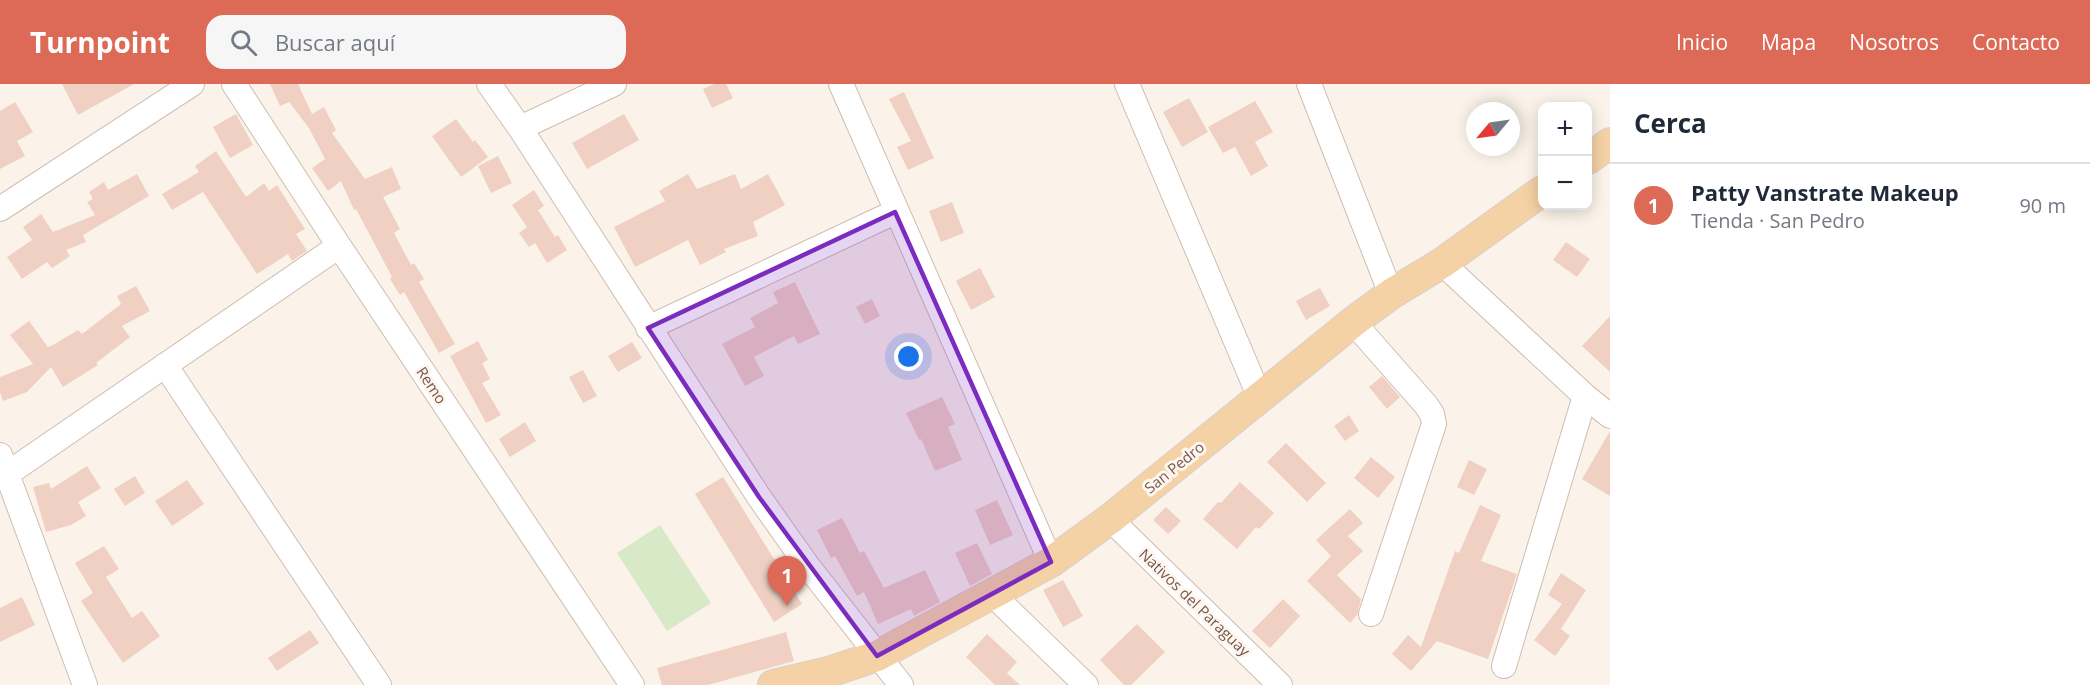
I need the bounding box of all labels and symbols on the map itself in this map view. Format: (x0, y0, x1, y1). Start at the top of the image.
north arrow (1466, 102, 1520, 156)
your location (894, 342, 923, 371)
street label: Remo (412, 363, 452, 407)
street label: San Pedro (1140, 437, 1208, 497)
street label: Nativos del Paraguay (1135, 544, 1255, 660)
pin: 1 (768, 556, 806, 606)

